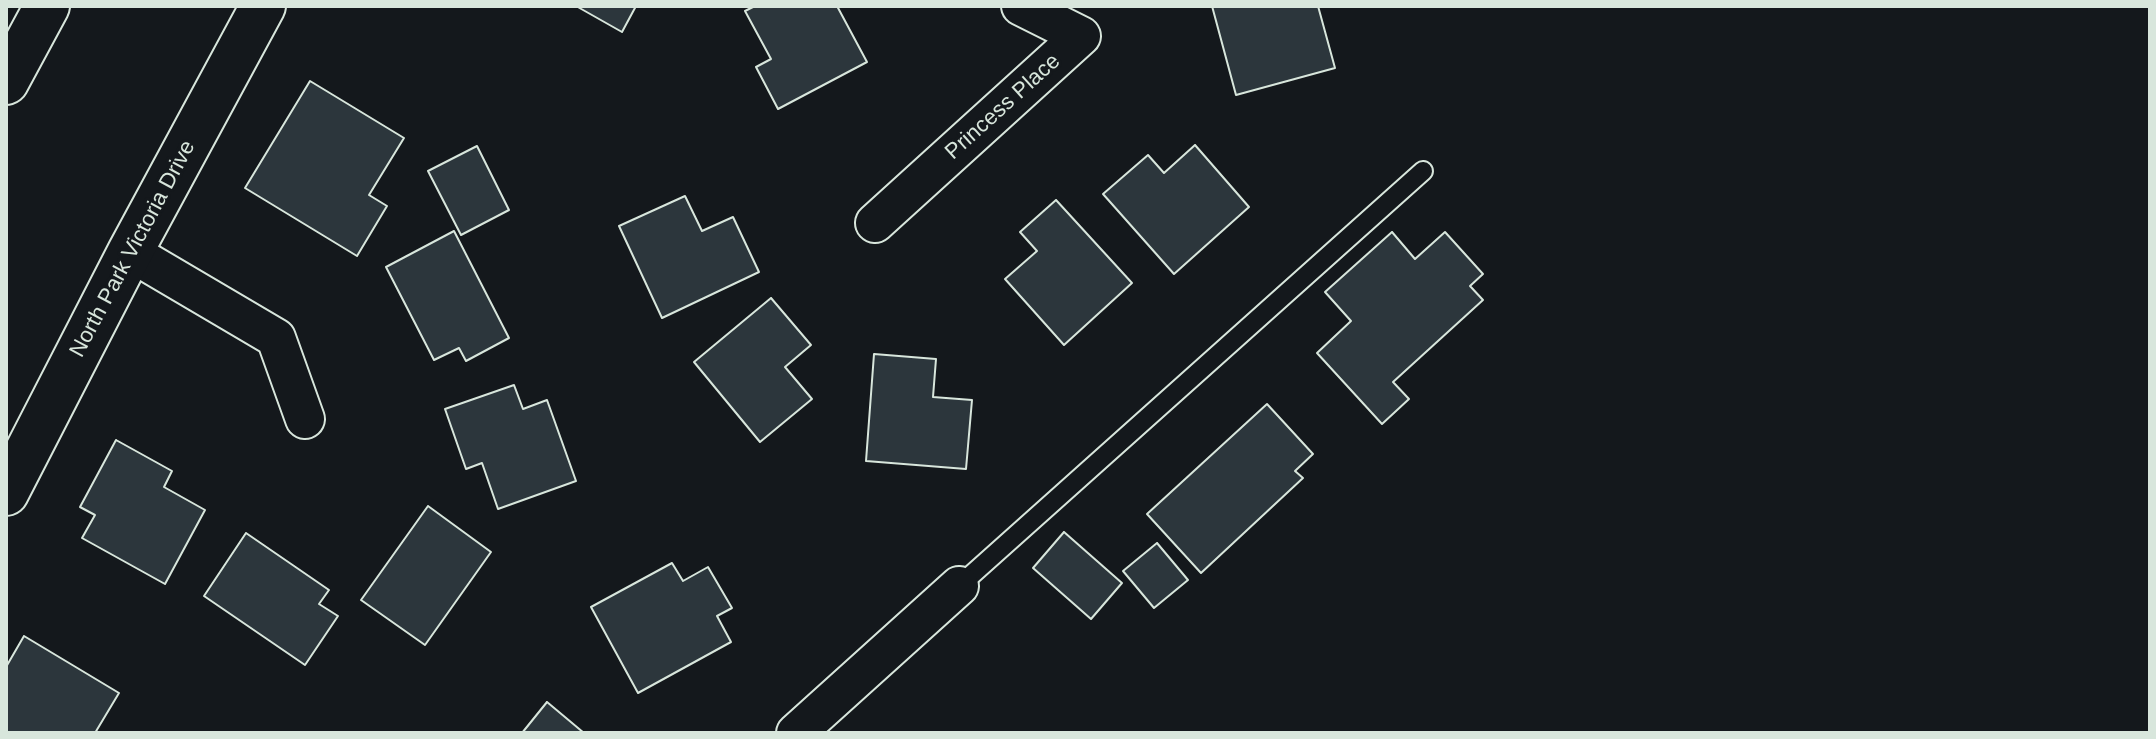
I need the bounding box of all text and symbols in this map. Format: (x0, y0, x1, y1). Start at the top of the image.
street label: Princess Place (940, 49, 1066, 165)
street label: North Park Victoria Drive (65, 136, 201, 362)

